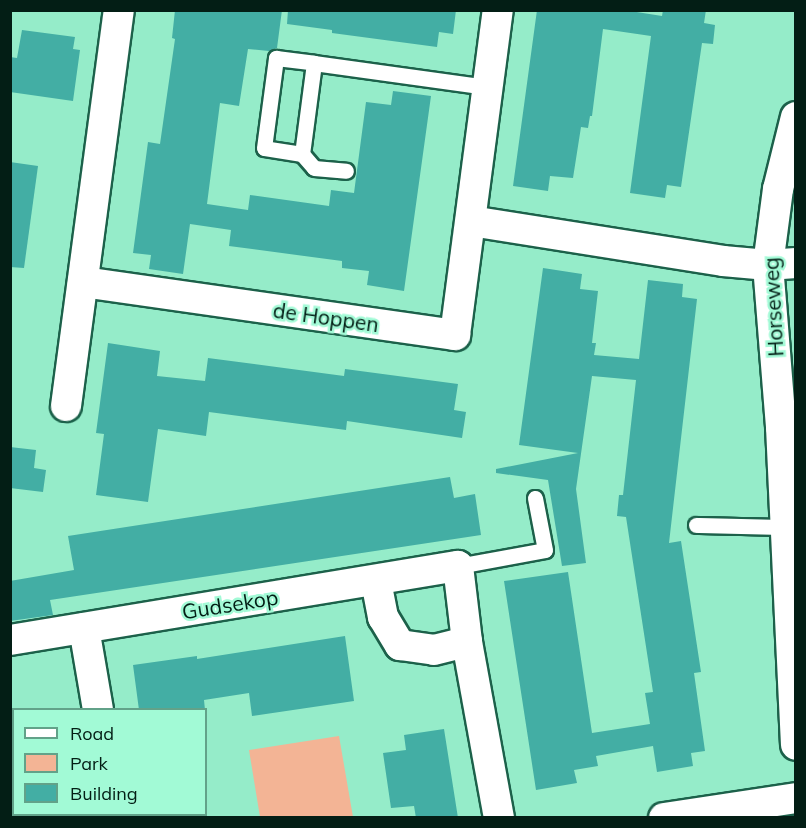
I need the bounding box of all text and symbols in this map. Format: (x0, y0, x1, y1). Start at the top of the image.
street label: Horseweg (758, 257, 788, 357)
street label: de Hoppen (272, 297, 380, 337)
street label: Gudsekop (180, 584, 280, 624)
legend (12, 708, 207, 816)
text: Road (70, 722, 114, 745)
text: Park (70, 752, 108, 775)
text: Building (70, 782, 138, 805)

